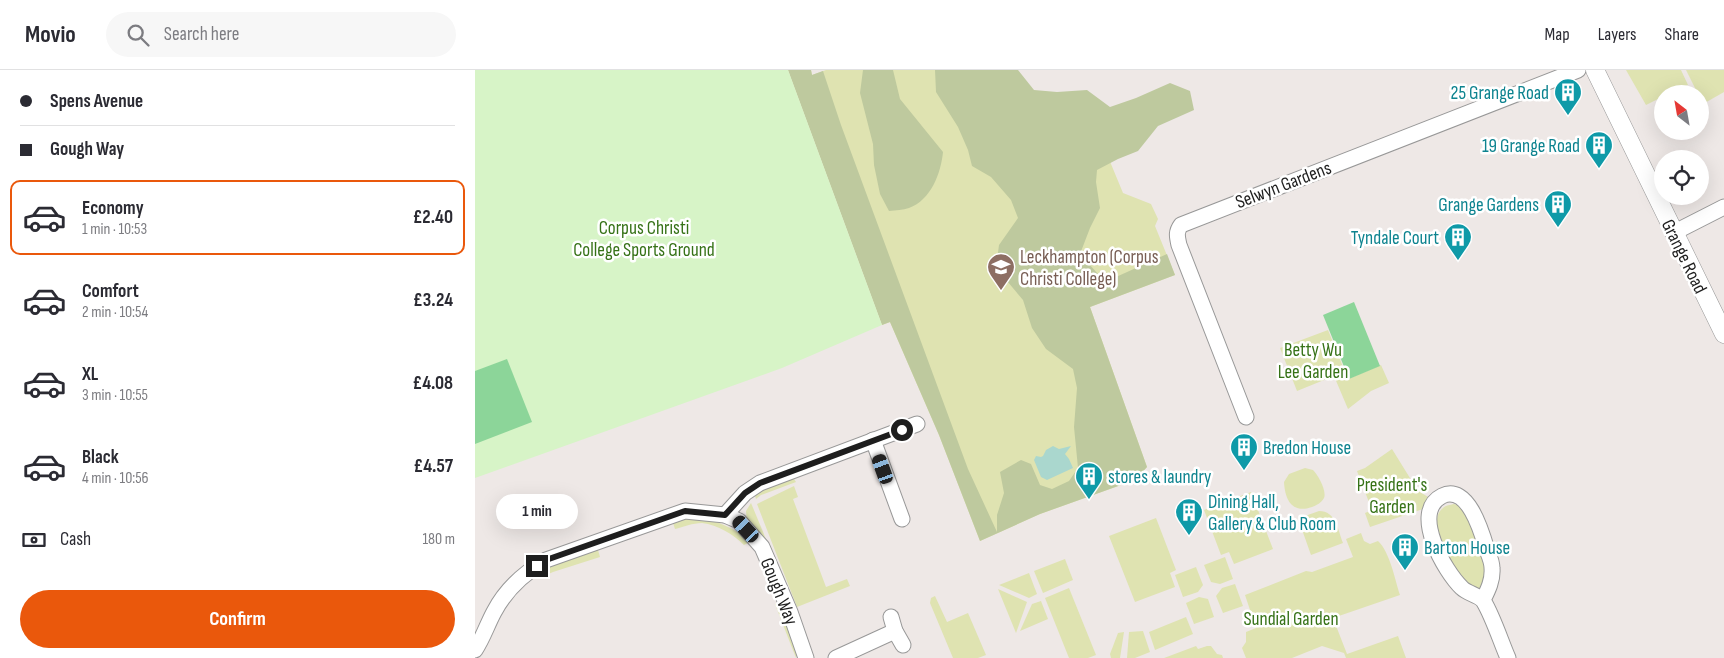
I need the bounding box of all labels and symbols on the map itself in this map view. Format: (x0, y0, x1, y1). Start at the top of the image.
building icon: 25 Grange Road (1553, 77, 1583, 116)
place label: 25 Grange Road (1451, 82, 1549, 105)
north arrow (1654, 85, 1709, 140)
building icon: 19 Grange Road (1584, 130, 1614, 169)
place label: 19 Grange Road (1482, 135, 1580, 158)
street label: Selwyn Gardens (1232, 157, 1335, 214)
building icon: Grange Gardens (1543, 189, 1573, 228)
place label: Grange Gardens (1438, 194, 1539, 217)
street label: Grange Road (1656, 216, 1712, 298)
park label: Corpus Christi College Sports Ground (573, 217, 715, 262)
building icon: Tyndale Court (1443, 222, 1473, 261)
place label: Tyndale Court (1351, 227, 1439, 250)
place label: Leckhampton (Corpus Christi College) (1020, 246, 1159, 291)
school or university icon: Leckhampton (Corpus Christi College) (986, 252, 1016, 291)
park label: Betty Wu Lee Garden (1278, 339, 1348, 384)
route start (891, 419, 913, 441)
building icon: Bredon House (1229, 432, 1259, 471)
place label: Bredon House (1263, 437, 1351, 460)
car (870, 452, 895, 486)
building icon: stores & laundry (1074, 461, 1104, 500)
place label: stores & laundry (1108, 466, 1212, 489)
park label: President's Garden (1357, 474, 1427, 519)
place label: Dining Hall, Gallery & Club Room (1208, 491, 1336, 536)
callout: 1 min (496, 494, 578, 528)
building icon: Dining Hall, Gallery & Club Room (1174, 497, 1204, 536)
car (730, 513, 761, 545)
building icon: Barton House (1390, 532, 1420, 571)
place label: Barton House (1424, 537, 1510, 560)
route end (526, 555, 548, 577)
street label: Gough Way (755, 555, 803, 629)
park label: Sundial Garden (1243, 608, 1339, 631)

